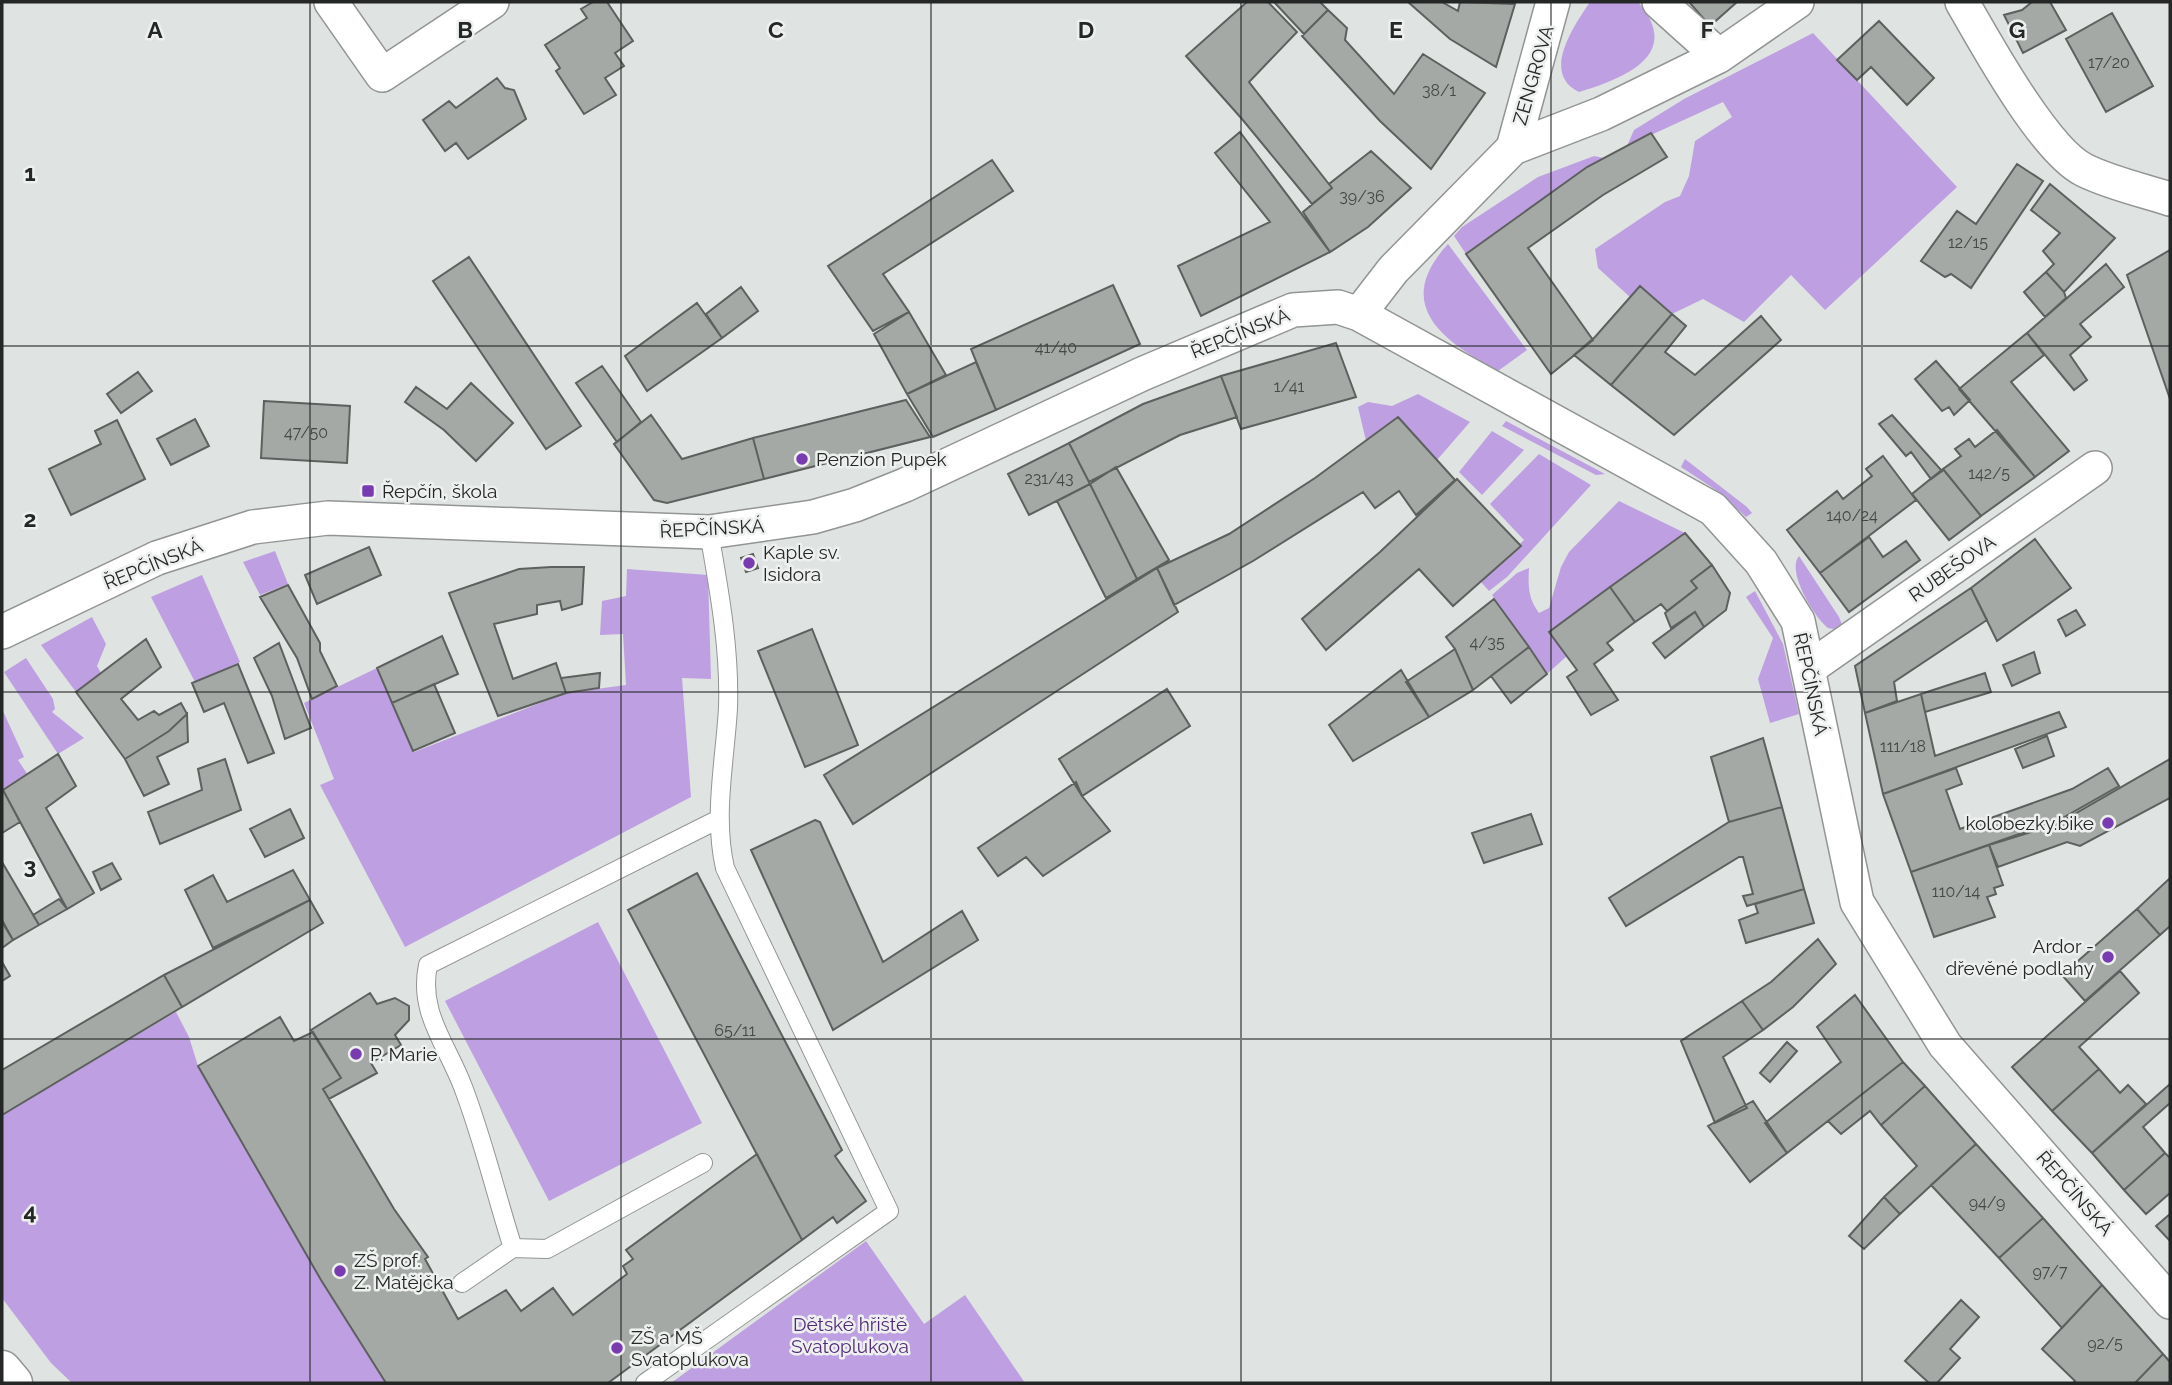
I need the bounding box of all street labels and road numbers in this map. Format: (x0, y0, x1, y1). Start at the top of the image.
street label: ZENGROVA (1508, 23, 1558, 127)
street label: ŘEPČÍNSKÁ (1187, 303, 1293, 363)
street label: ŘEPČÍNSKÁ (659, 514, 765, 542)
street label: RUBEŠOVA (1904, 530, 2000, 606)
street label: ŘEPČÍNSKÁ (100, 534, 206, 594)
street label: ŘEPČÍNSKÁ (1789, 630, 1833, 738)
street label: ŘEPČÍNSKÁ (2032, 1146, 2118, 1240)

